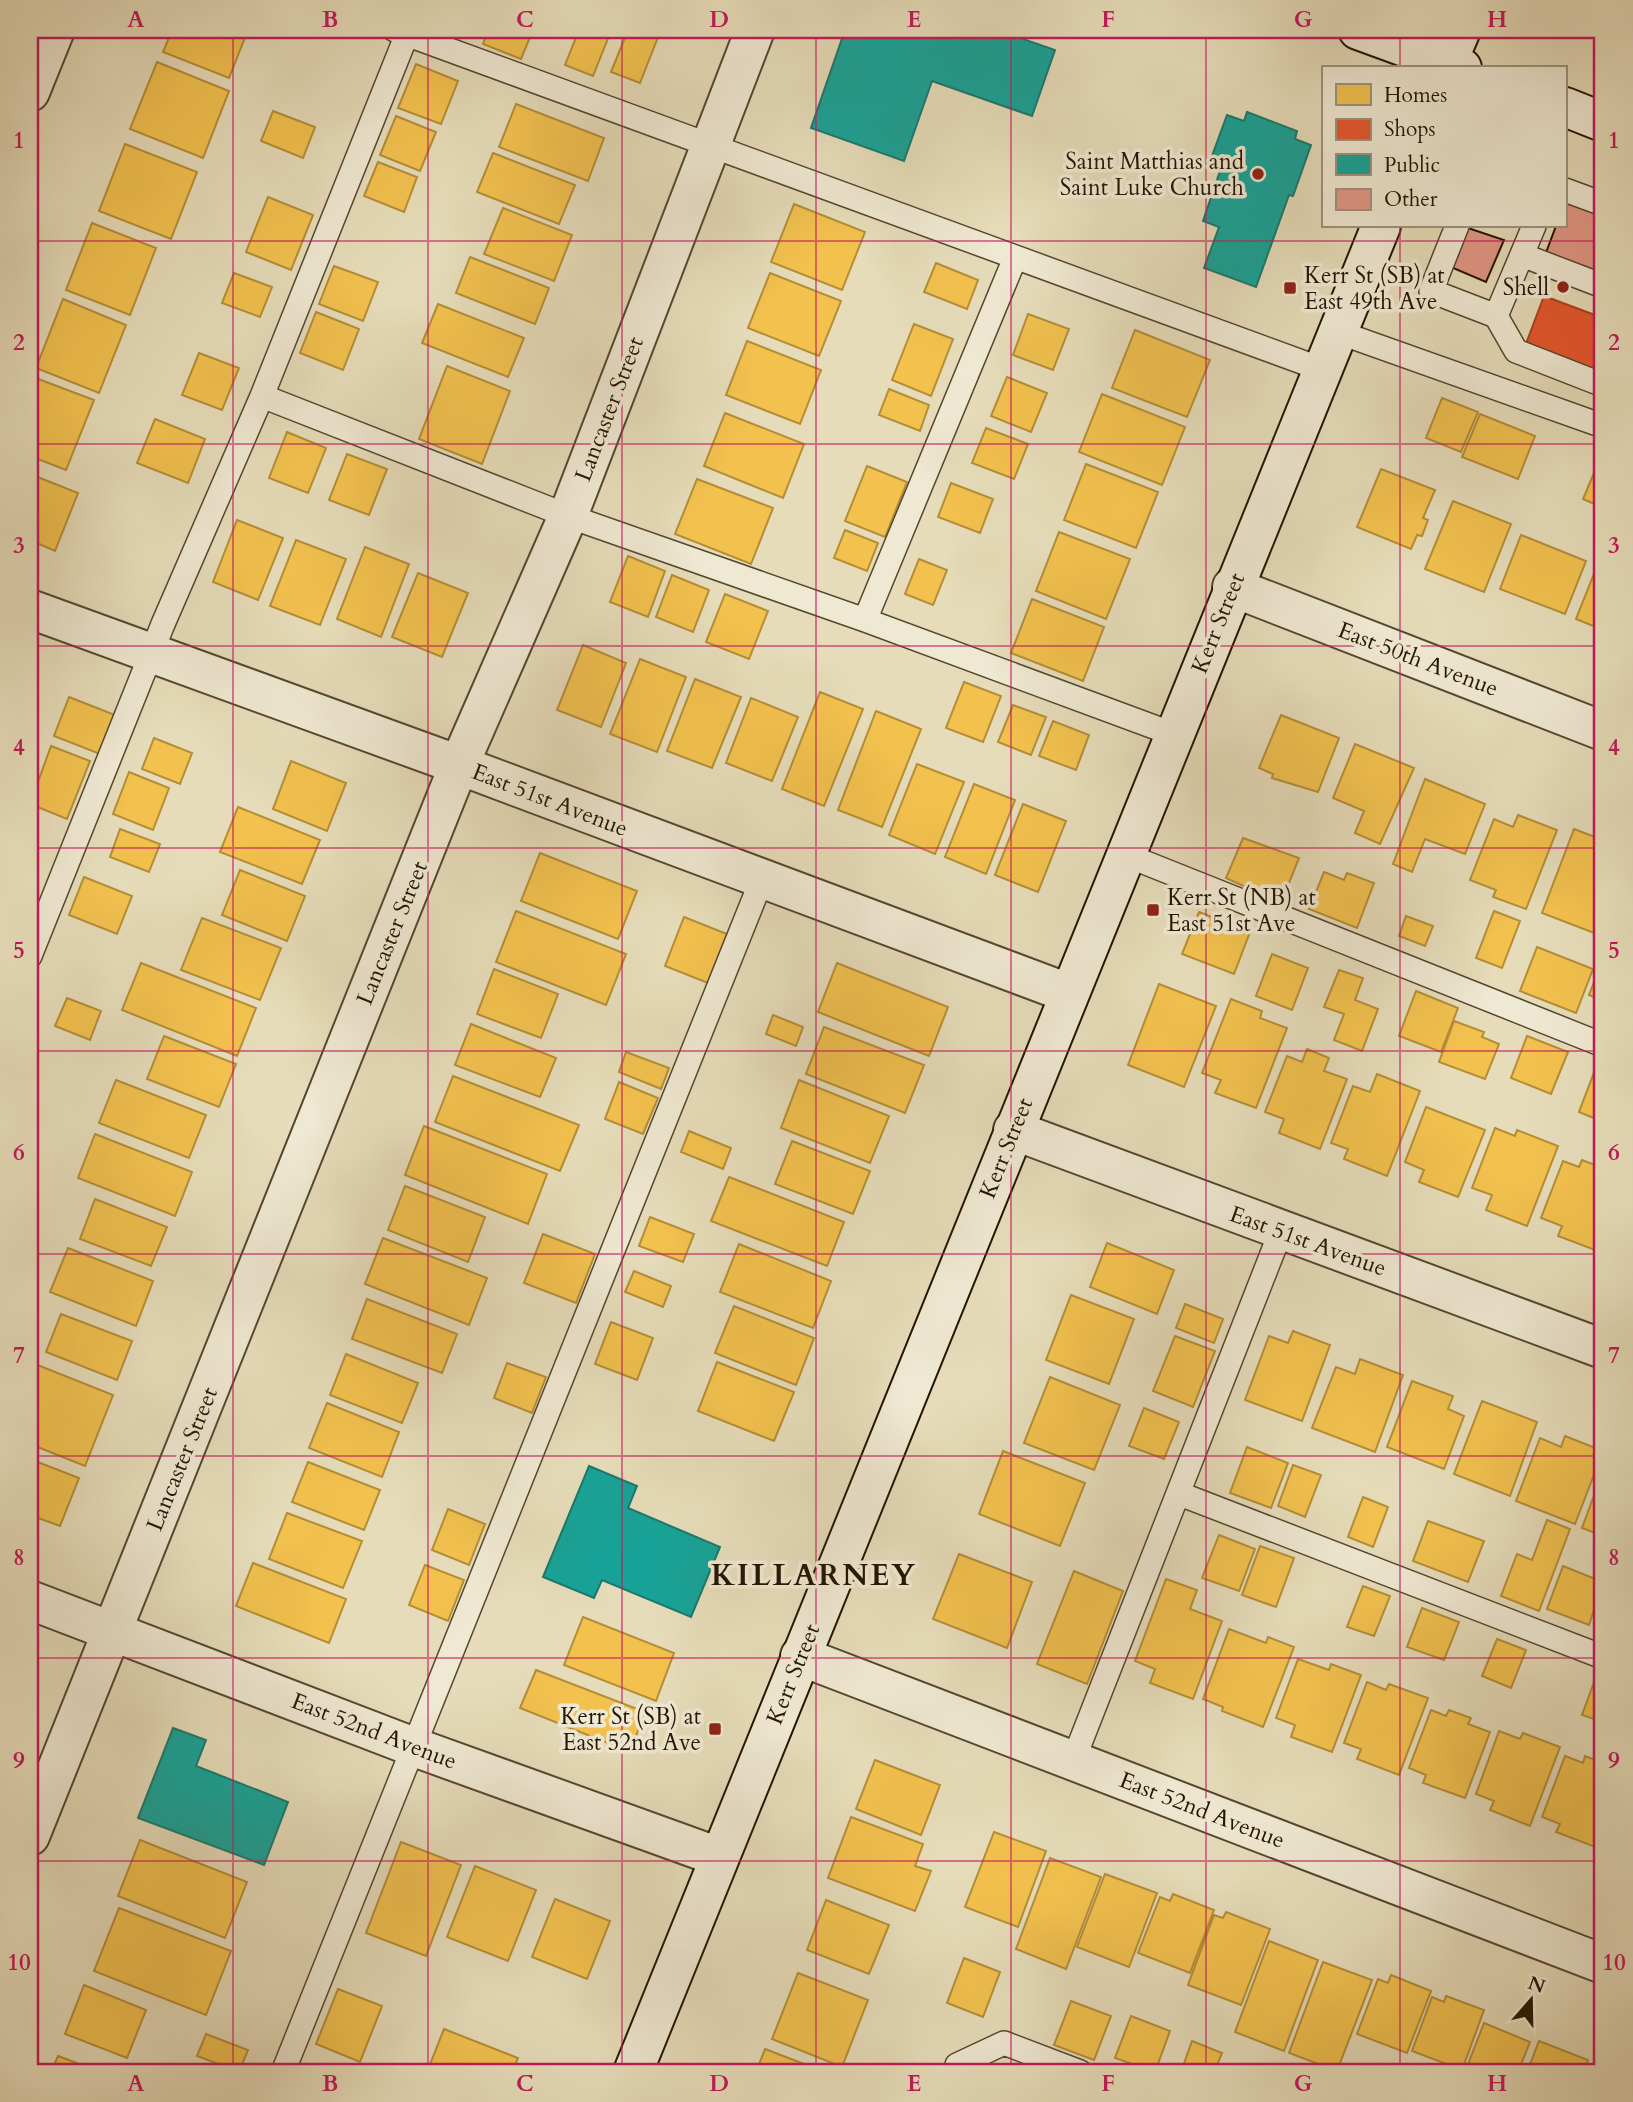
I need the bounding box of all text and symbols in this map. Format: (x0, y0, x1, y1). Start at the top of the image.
text: A (127, 4, 145, 35)
text: B (322, 4, 338, 35)
text: C (516, 4, 534, 35)
text: D (709, 4, 729, 35)
text: E (907, 4, 921, 35)
text: F (1101, 4, 1115, 35)
text: G (1294, 4, 1313, 35)
text: H (1487, 4, 1507, 35)
legend (1322, 66, 1566, 228)
text: Homes (1384, 81, 1447, 110)
text: Shops (1384, 115, 1436, 144)
text: 1 (13, 125, 25, 156)
text: 1 (1608, 125, 1620, 156)
place label: Saint Matthias and Saint Luke Church (1060, 146, 1245, 203)
text: Public (1384, 151, 1440, 180)
marker: Saint Matthias and Saint Luke Church (1250, 166, 1266, 182)
text: Other (1384, 185, 1438, 214)
place label: Kerr St (SB) at East 49th Ave (1304, 260, 1445, 317)
place label: Shell (1503, 272, 1549, 303)
marker: Shell (1555, 279, 1571, 295)
marker: Kerr St (SB) at East 49th Ave (1282, 280, 1298, 296)
text: 2 (13, 327, 25, 358)
text: 2 (1608, 327, 1620, 358)
street label: Lancaster Street (567, 332, 651, 486)
text: 3 (13, 530, 25, 561)
text: 3 (1608, 530, 1620, 561)
street label: Kerr Street (1184, 568, 1252, 678)
street label: East 50th Avenue (1333, 614, 1503, 704)
text: 4 (13, 732, 25, 763)
text: 4 (1608, 732, 1620, 763)
street label: East 51st Avenue (468, 756, 632, 844)
street label: Lancaster Street (349, 856, 435, 1010)
place label: Kerr St (NB) at East 51st Ave (1167, 882, 1316, 939)
marker: Kerr St (NB) at East 51st Ave (1145, 902, 1161, 918)
text: 5 (13, 935, 25, 966)
text: 5 (1608, 935, 1620, 966)
street label: Kerr Street (972, 1093, 1040, 1203)
text: 6 (13, 1137, 25, 1168)
text: 6 (1608, 1137, 1620, 1168)
street label: East 51st Avenue (1225, 1198, 1391, 1284)
text: 7 (13, 1340, 25, 1371)
text: 7 (1608, 1340, 1620, 1371)
street label: Lancaster Street (139, 1382, 225, 1536)
text: 8 (13, 1542, 25, 1573)
text: 8 (1608, 1542, 1620, 1573)
district label: KILLARNEY (711, 1555, 917, 1596)
street label: Kerr Street (759, 1619, 827, 1729)
street label: East 52nd Avenue (287, 1685, 461, 1777)
place label: Kerr St (SB) at East 52nd Ave (560, 1701, 701, 1758)
marker: Kerr St (SB) at East 52nd Ave (707, 1721, 723, 1737)
text: 9 (13, 1745, 25, 1776)
text: 9 (1608, 1745, 1620, 1776)
street label: East 52nd Avenue (1115, 1764, 1289, 1856)
text: 10 (7, 1947, 31, 1978)
text: 10 (1602, 1947, 1626, 1978)
north arrow (1496, 1966, 1566, 2036)
text: N (1524, 1970, 1549, 2000)
text: A (127, 2068, 145, 2099)
text: B (322, 2068, 338, 2099)
text: C (516, 2068, 534, 2099)
text: D (709, 2068, 729, 2099)
text: E (907, 2068, 921, 2099)
text: F (1101, 2068, 1115, 2099)
text: G (1294, 2068, 1313, 2099)
text: H (1487, 2068, 1507, 2099)

